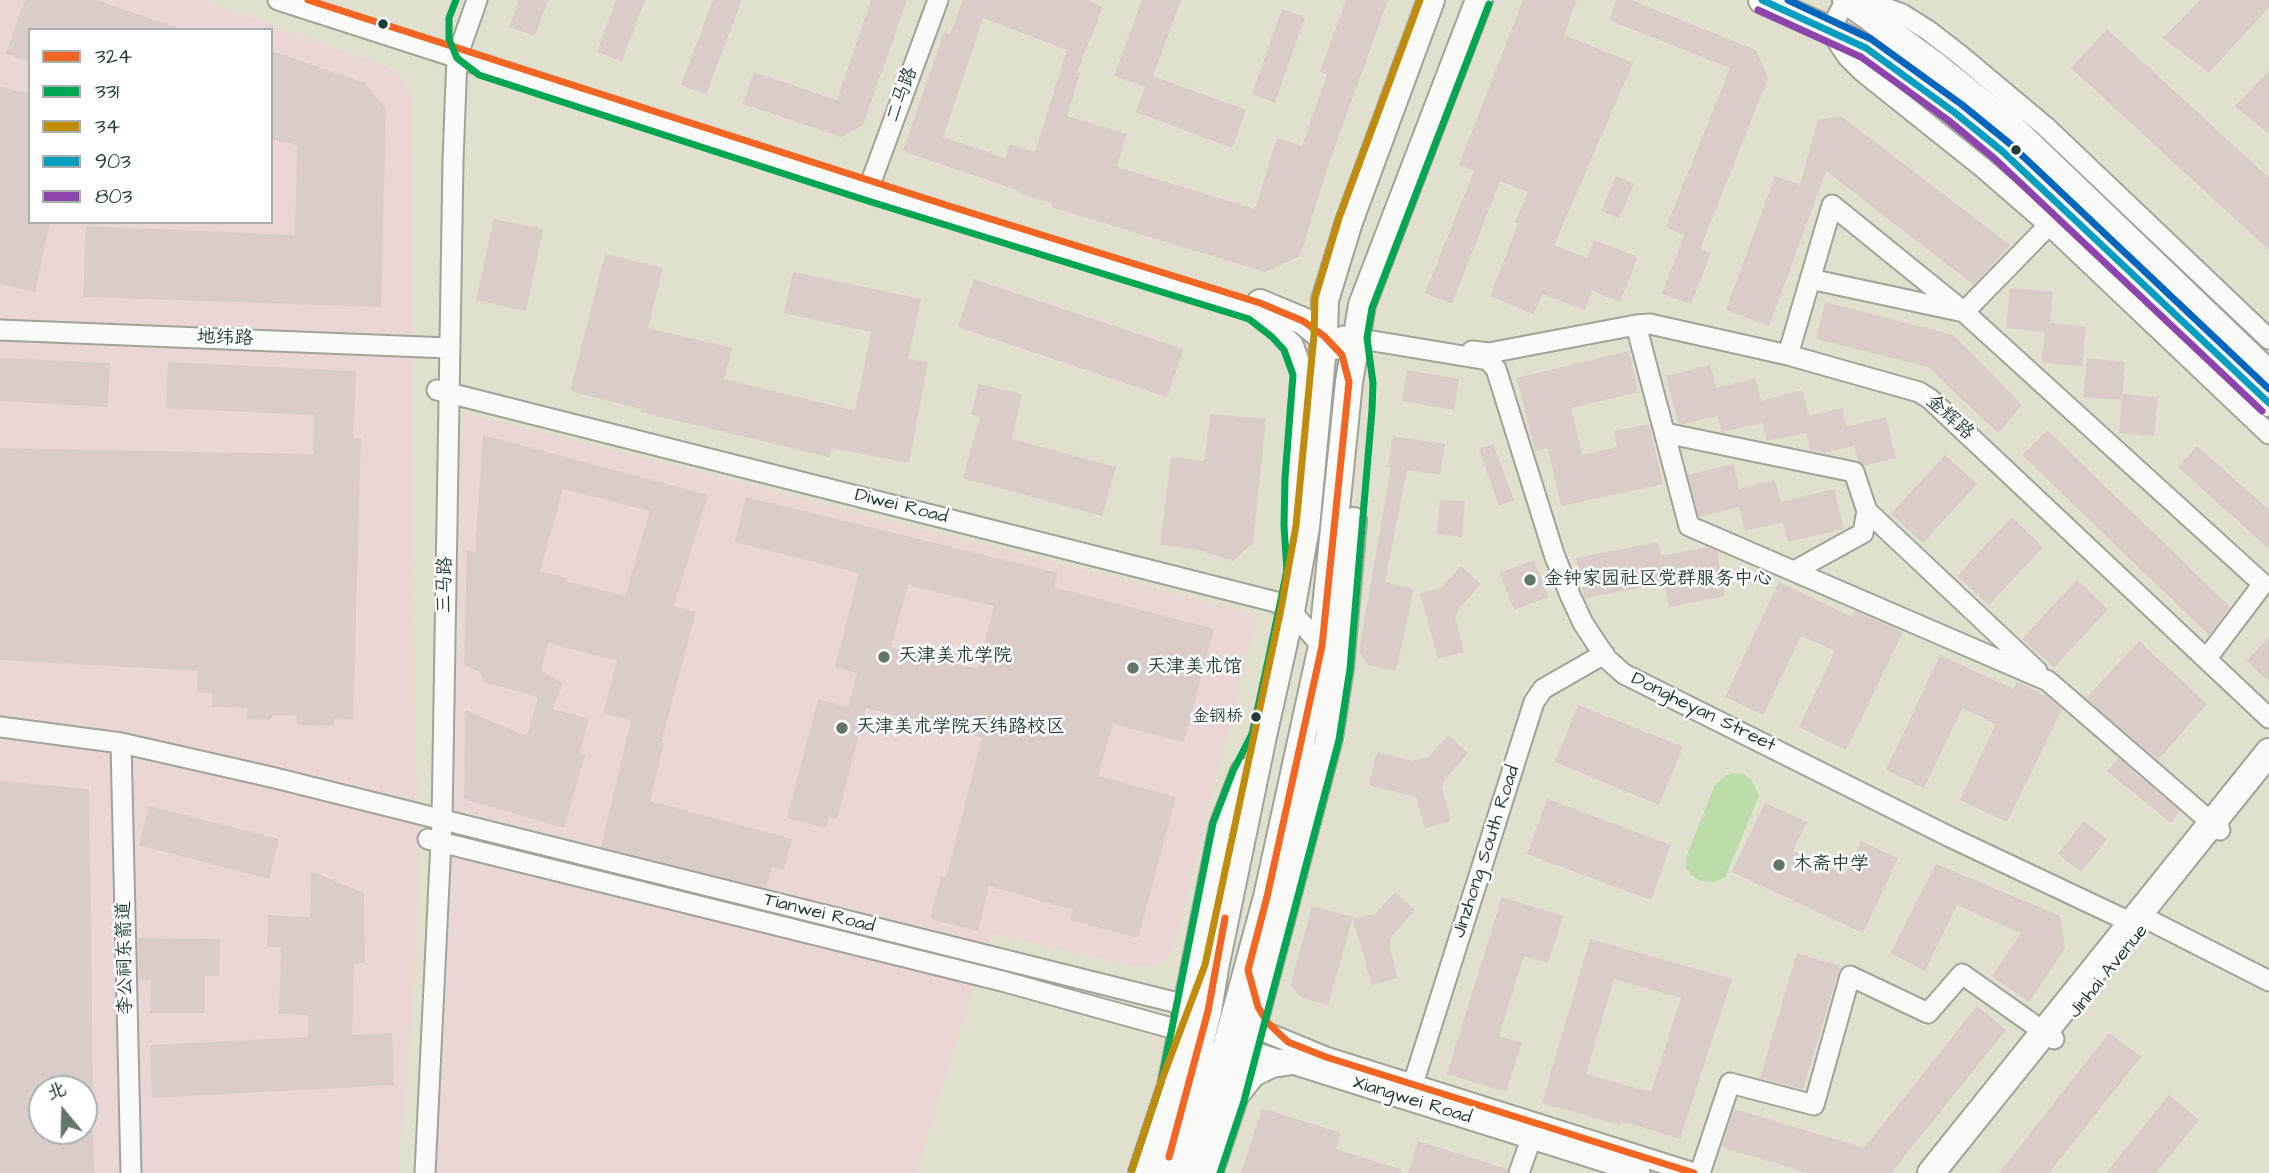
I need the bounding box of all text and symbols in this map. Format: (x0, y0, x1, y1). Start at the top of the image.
unlabelled marker (376, 17, 390, 31)
legend (28, 28, 273, 224)
text: 324 (95, 42, 132, 71)
street label: 二马路 (883, 64, 923, 126)
text: 331 (95, 77, 119, 106)
text: 34 (95, 112, 120, 141)
unlabelled marker (2009, 143, 2023, 157)
text: 903 (95, 147, 131, 176)
text: 803 (95, 182, 133, 211)
street label: 地纬路 (196, 327, 254, 351)
street label: 金辉路 (1920, 390, 1978, 446)
street label: Diwei Road (852, 484, 950, 530)
street label: 三马路 (434, 556, 458, 614)
place label: 金钟家园社区党群服务中心 (1544, 569, 1772, 591)
marker: 金钟家园社区党群服务中心 (1522, 572, 1538, 588)
place label: 天津美术学院 (898, 646, 1012, 668)
marker: 天津美术学院 (876, 649, 892, 665)
place label: 天津美术馆 (1147, 657, 1242, 679)
marker: 天津美术馆 (1125, 660, 1141, 676)
street label: Dongheyan Street (1627, 668, 1779, 758)
place label: 金钢桥 (1192, 707, 1243, 727)
marker: 金钢桥 (1249, 710, 1263, 724)
place label: 天津美术学院天纬路校区 (856, 717, 1065, 739)
marker: 天津美术学院天纬路校区 (834, 720, 850, 736)
street label: Jinzhong South Road (1448, 763, 1526, 941)
place label: 木斋中学 (1793, 854, 1869, 876)
marker: 木斋中学 (1771, 857, 1787, 873)
street label: Tianwei Road (761, 889, 877, 939)
street label: 李公祠东箭道 (114, 901, 138, 1015)
street label: Jinhai Avenue (2064, 921, 2154, 1023)
street label: Xiangwei Road (1350, 1072, 1474, 1130)
north arrow (28, 1075, 98, 1145)
text: 北 (43, 1076, 70, 1107)

